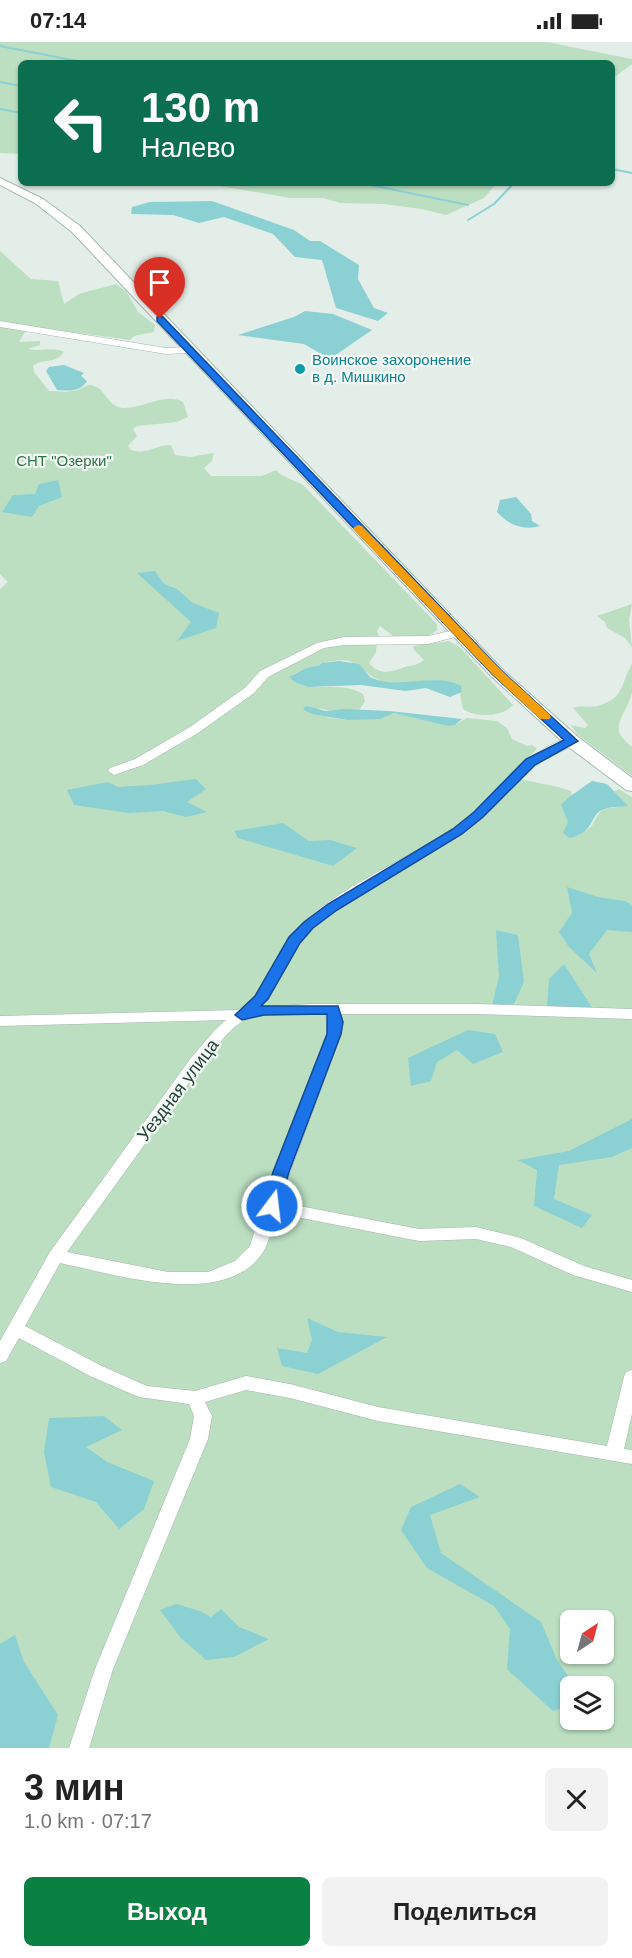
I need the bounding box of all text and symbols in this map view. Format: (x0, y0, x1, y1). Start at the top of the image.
text: 07:14 (30, 8, 86, 33)
icon: left (42, 84, 120, 162)
text: 130 m (141, 84, 260, 131)
text: Налево (141, 133, 235, 163)
pin (134, 257, 185, 319)
icon: arrive (143, 266, 176, 299)
place label: Воинское захоронение в д. Мишкино (312, 351, 471, 385)
marker: Воинское захоронение в д. Мишкино (293, 362, 307, 376)
park label: СНТ "Озерки" (16, 452, 112, 469)
street label: Уездная улица (133, 1034, 223, 1145)
position arrow (240, 1174, 304, 1238)
north arrow (560, 1610, 614, 1664)
map controls (560, 1610, 614, 1730)
button: layers (560, 1676, 614, 1730)
text: 3 мин (24, 1767, 125, 1808)
button: close (545, 1768, 608, 1831)
text: 1.0 km · 07:17 (24, 1810, 152, 1832)
button: Выход (24, 1877, 310, 1946)
button: Поделиться (322, 1877, 608, 1946)

